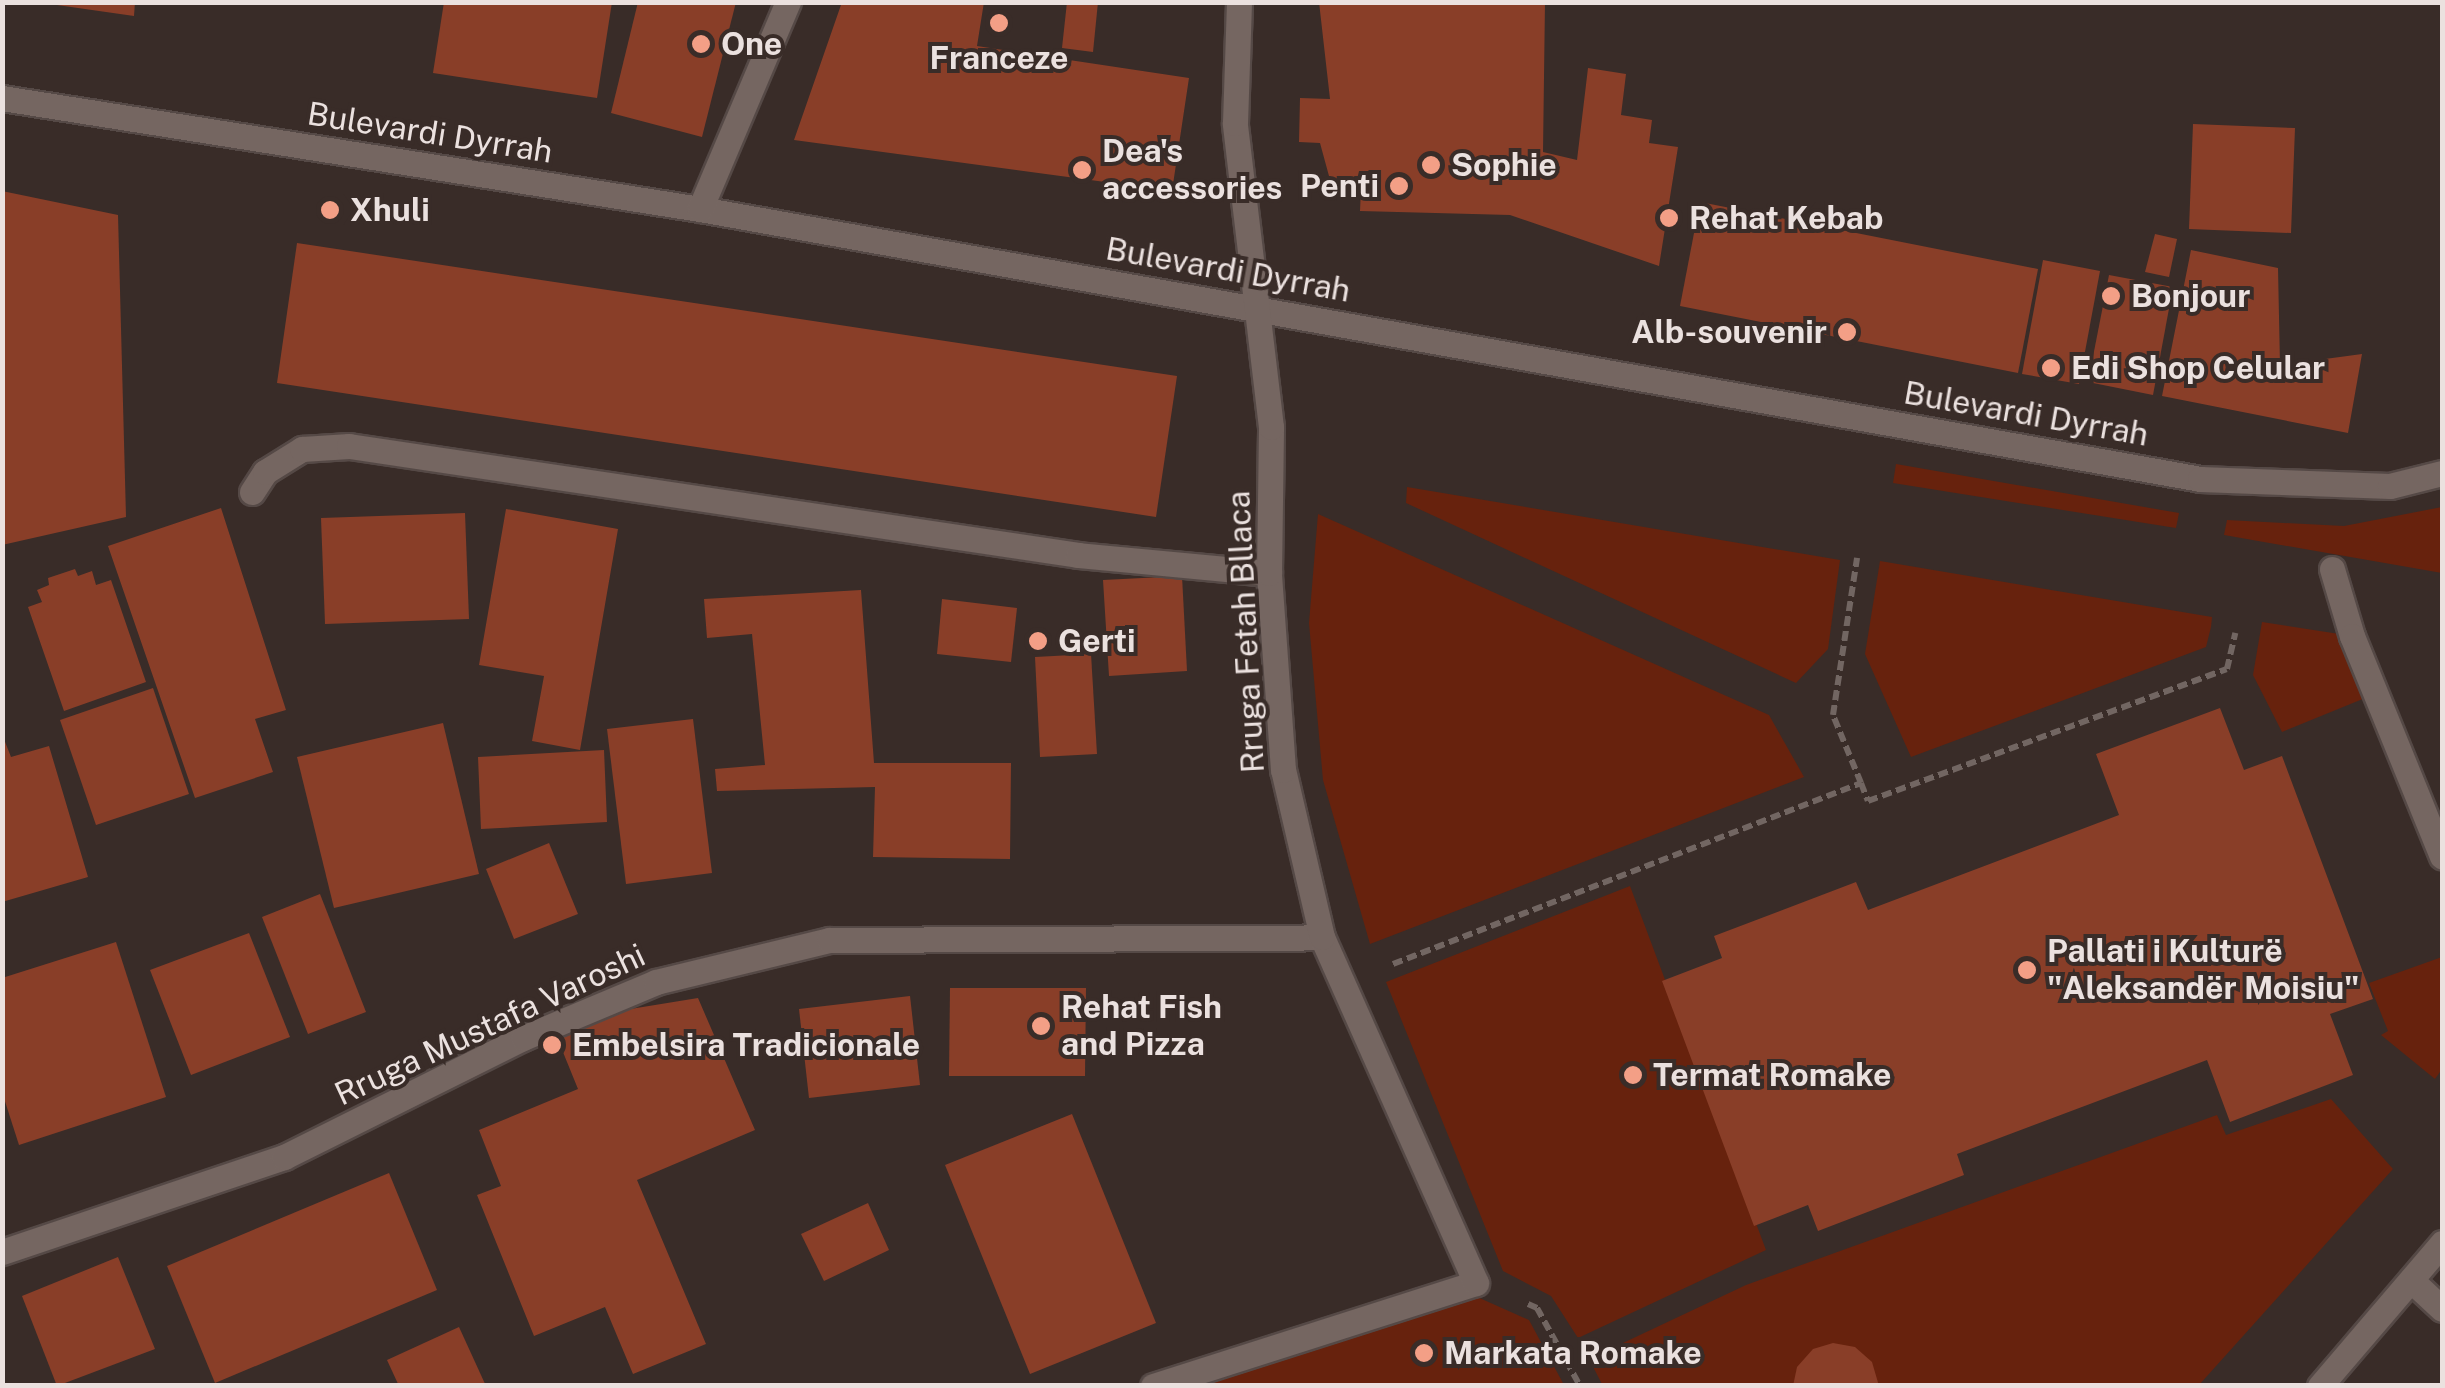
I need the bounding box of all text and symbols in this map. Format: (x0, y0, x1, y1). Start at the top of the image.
marker: Franceze (988, 12, 1010, 34)
place label: One (721, 25, 782, 63)
marker: One (690, 33, 712, 55)
place label: Franceze (929, 39, 1069, 77)
street label: Bulevardi Dyrrah (305, 95, 555, 171)
place label: Dea's accessories (1102, 133, 1282, 208)
place label: Sophie (1451, 146, 1557, 184)
marker: Sophie (1420, 154, 1442, 176)
marker: Dea's accessories (1071, 159, 1093, 181)
place label: Penti (1300, 167, 1379, 205)
marker: Penti (1388, 175, 1410, 197)
place label: Xhuli (350, 191, 430, 229)
marker: Xhuli (319, 199, 341, 221)
place label: Rehat Kebab (1689, 199, 1883, 237)
marker: Rehat Kebab (1658, 207, 1680, 229)
street label: Bulevardi Dyrrah (1103, 230, 1353, 310)
place label: Bonjour (2131, 277, 2250, 315)
marker: Bonjour (2100, 285, 2122, 307)
place label: Alb-souvenir (1631, 313, 1827, 351)
marker: Alb-souvenir (1836, 321, 1858, 343)
place label: Edi Shop Celular (2071, 349, 2325, 387)
marker: Edi Shop Celular (2040, 357, 2062, 379)
street label: Bulevardi Dyrrah (1901, 374, 2151, 454)
street label: Rruga Fetah Bllaca (1219, 490, 1273, 774)
place label: Gerti (1058, 622, 1136, 660)
marker: Gerti (1027, 630, 1049, 652)
place label: Pallati i Kulturë "Aleksandër Moisiu" (2047, 933, 2359, 1008)
street label: Rruga Mustafa Varoshi (328, 936, 652, 1114)
marker: Pallati i Kulturë "Aleksandër Moisiu" (2016, 959, 2038, 981)
place label: Rehat Fish and Pizza (1061, 989, 1222, 1064)
marker: Rehat Fish and Pizza (1030, 1015, 1052, 1037)
place label: Embelsira Tradicionale (572, 1026, 920, 1064)
marker: Embelsira Tradicionale (541, 1034, 563, 1056)
place label: Termat Romake (1653, 1056, 1891, 1094)
marker: Termat Romake (1622, 1064, 1644, 1086)
place label: Markata Romake (1444, 1334, 1702, 1372)
marker: Markata Romake (1413, 1342, 1435, 1364)

